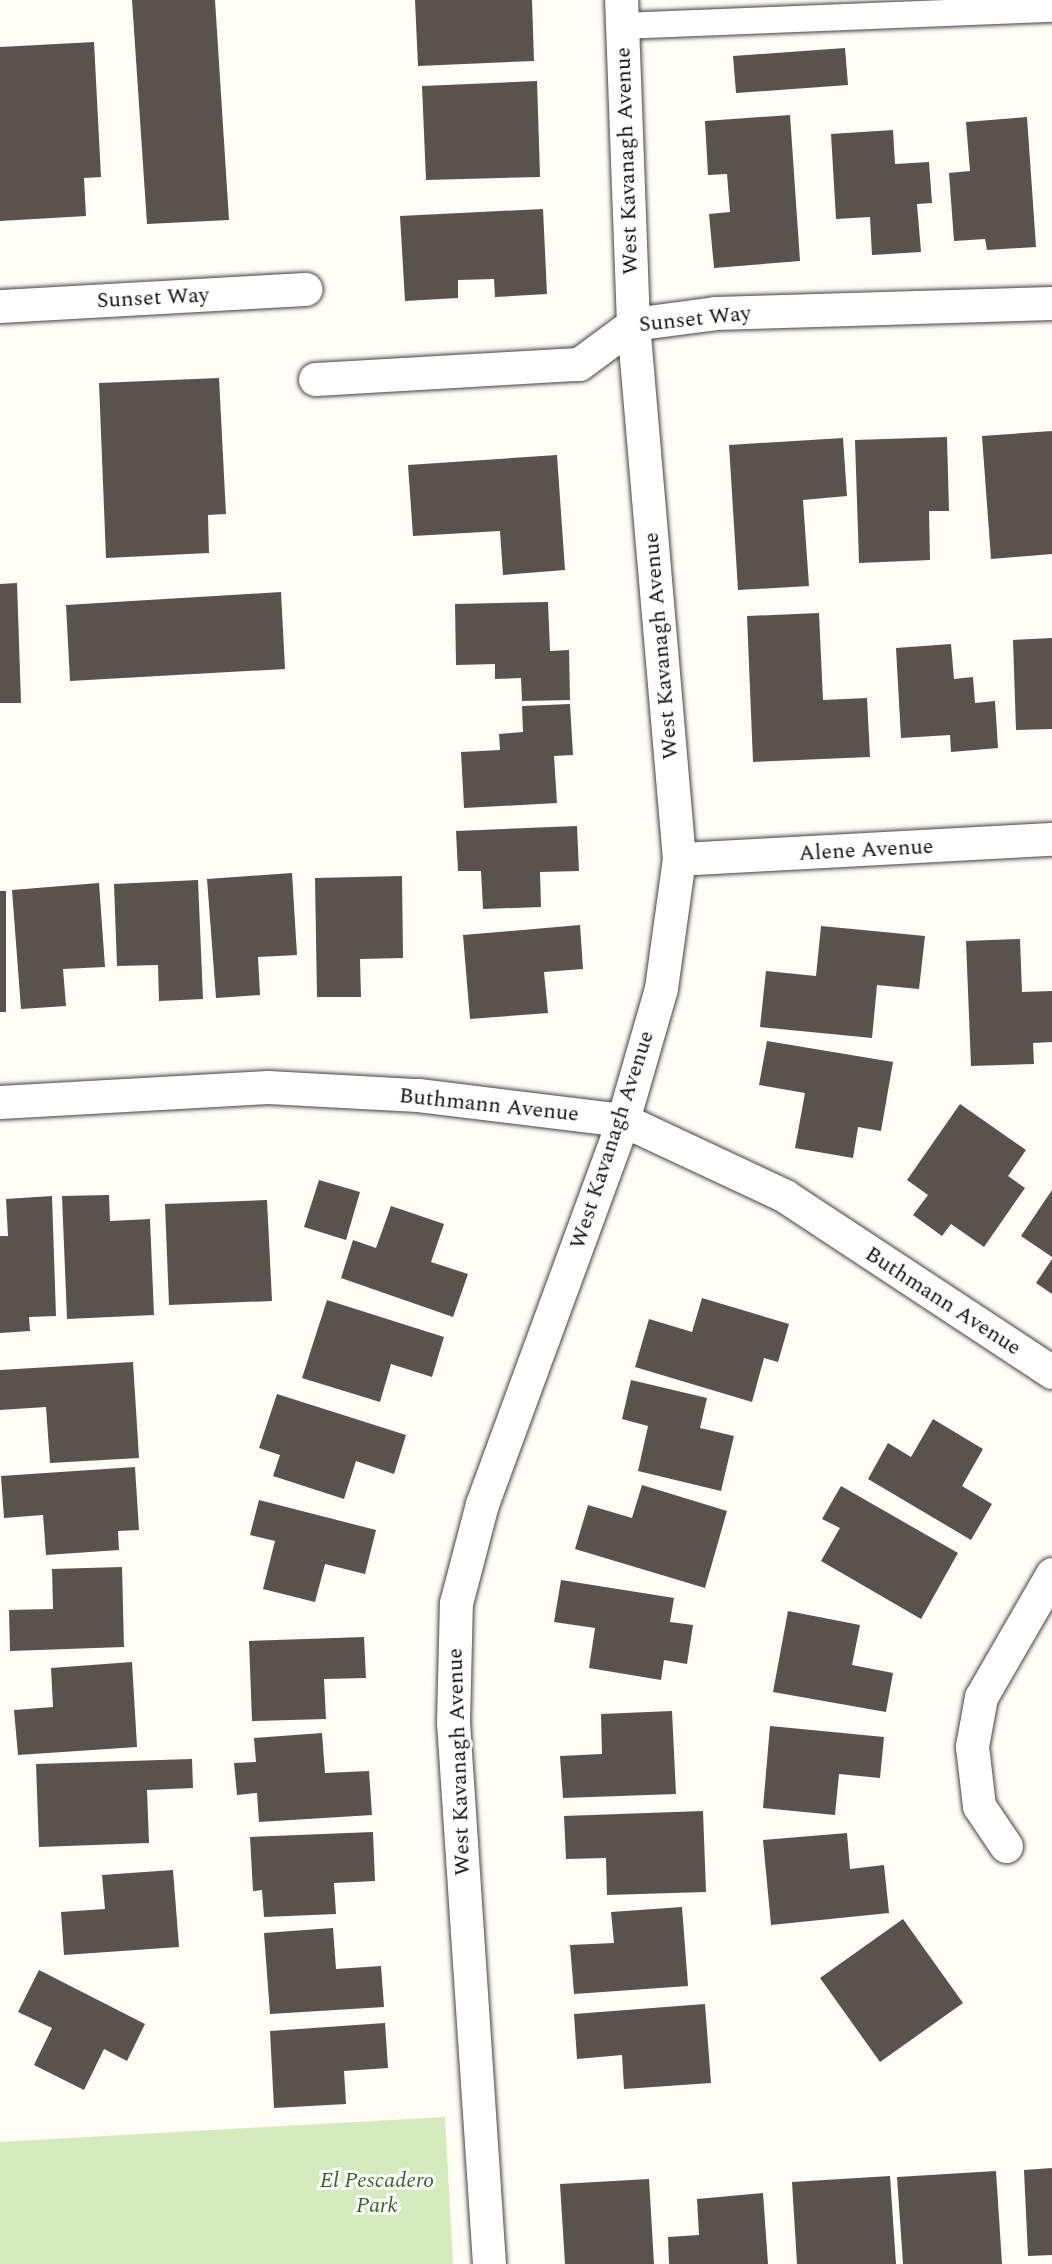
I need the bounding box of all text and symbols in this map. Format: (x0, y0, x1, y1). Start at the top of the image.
street label: West Kavanagh Avenue (610, 47, 644, 275)
street label: Sunset Way (96, 282, 210, 314)
street label: Sunset Way (638, 300, 752, 338)
street label: West Kavanagh Avenue (638, 531, 684, 761)
street label: Alene Avenue (798, 833, 934, 867)
street label: West Kavanagh Avenue (564, 1028, 660, 1252)
street label: Buthmann Avenue (398, 1082, 580, 1128)
street label: Buthmann Avenue (860, 1241, 1026, 1361)
street label: West Kavanagh Avenue (442, 1648, 476, 1876)
park label: El Pescadero Park (320, 2167, 434, 2218)

